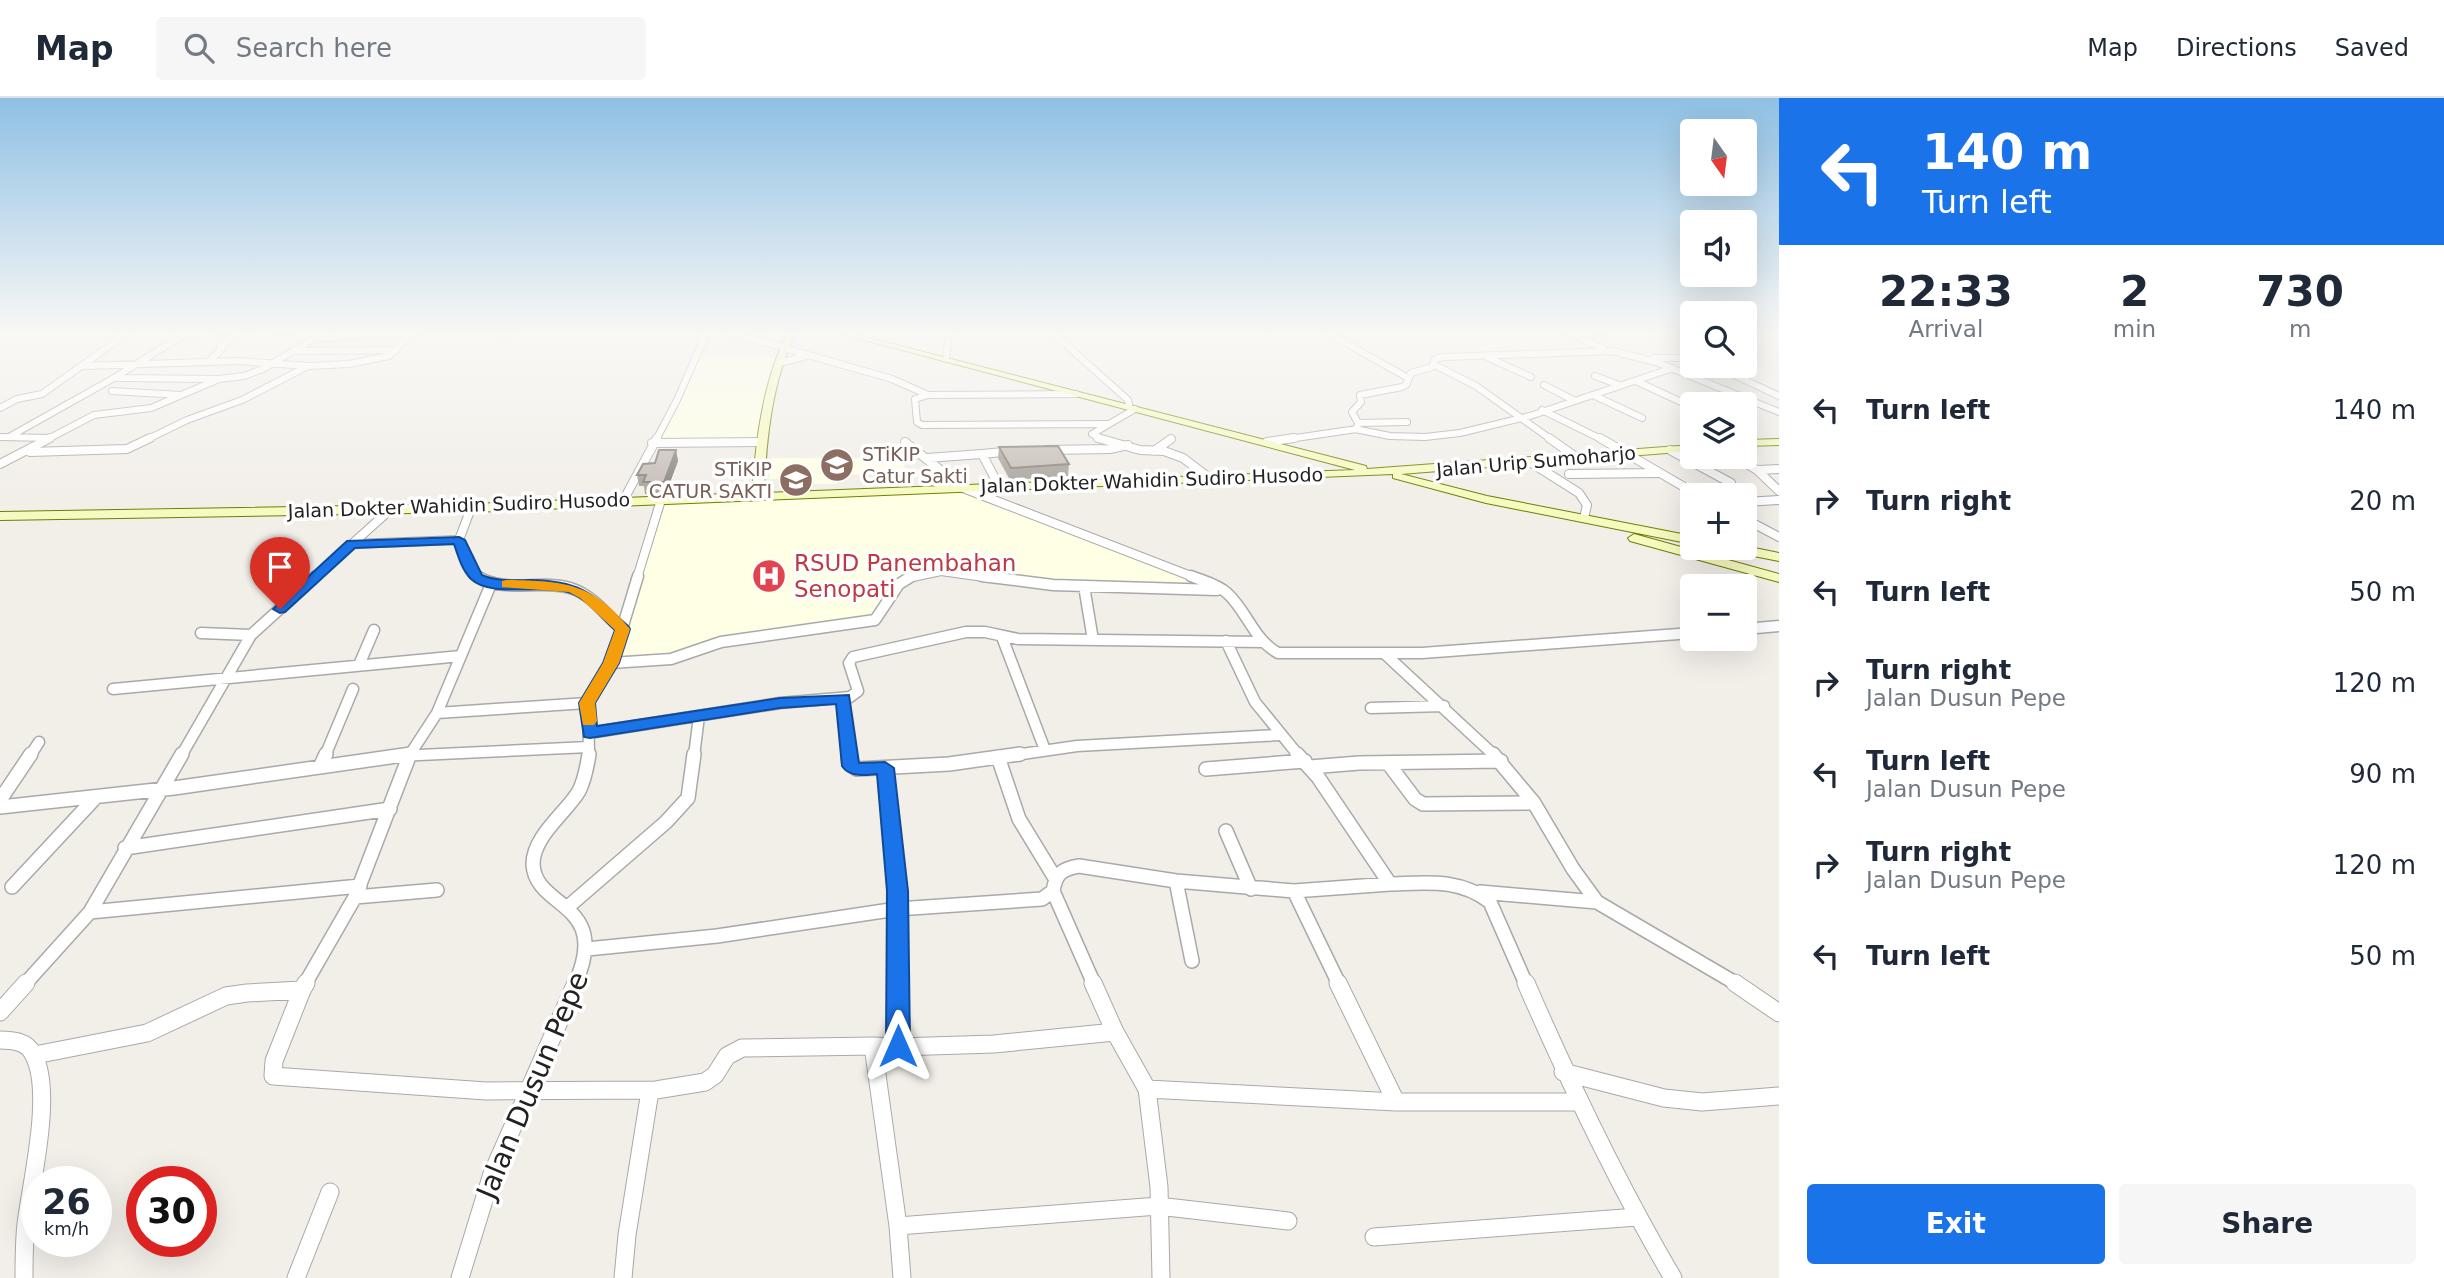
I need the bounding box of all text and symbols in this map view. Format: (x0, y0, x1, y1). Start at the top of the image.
search box (156, 17, 646, 80)
text: Map (35, 29, 114, 68)
icon: search (180, 29, 218, 67)
text: Search here (236, 33, 392, 63)
text: Map (2087, 34, 2138, 62)
text: Directions (2176, 34, 2297, 62)
text: Saved (2335, 34, 2409, 62)
north arrow (1680, 119, 1757, 196)
map controls (1680, 119, 1757, 651)
text: 140 m (1922, 124, 2092, 181)
icon: left (1807, 126, 1898, 217)
text: Turn left (1922, 183, 2052, 221)
button: sound (1680, 210, 1757, 287)
text: 22:33 (1879, 267, 2013, 316)
text: 2 (2120, 267, 2149, 316)
text: 730 (2256, 267, 2344, 316)
button: search (1680, 301, 1757, 378)
text: Arrival (1909, 316, 1983, 342)
text: min (2113, 316, 2156, 342)
text: m (2289, 316, 2311, 342)
icon: left (1807, 391, 1845, 429)
button: layers (1680, 392, 1757, 469)
text: Turn left (1866, 395, 1990, 425)
text: 140 m (2333, 395, 2416, 425)
street label: Jalan Urip Sumoharjo (1434, 441, 1637, 481)
place label: STiKIP Catur Sakti (862, 443, 968, 487)
school or university icon: STiKIP Catur Sakti (818, 446, 856, 484)
place label: STiKIP CATUR SAKTI (649, 458, 772, 502)
school or university icon: STiKIP CATUR SAKTI (777, 461, 815, 499)
street label: Jalan Dokter Wahidin Sudiro Husodo (979, 463, 1324, 497)
icon: right (1807, 482, 1845, 520)
button: + (1680, 483, 1757, 560)
text: Turn right (1866, 486, 2011, 516)
text: 20 m (2349, 486, 2416, 516)
street label: Jalan Dokter Wahidin Sudiro Husodo (286, 488, 631, 522)
pin (250, 537, 310, 609)
icon: arrive (261, 548, 299, 586)
place label: RSUD Panembahan Senopati (794, 550, 1016, 602)
hospital icon: RSUD Panembahan Senopati (750, 557, 788, 595)
icon: left (1807, 573, 1845, 611)
button: − (1680, 574, 1757, 651)
text: Turn left (1866, 577, 1990, 607)
text: 50 m (2349, 577, 2416, 607)
text: Turn right (1866, 655, 2011, 685)
icon: right (1807, 664, 1845, 702)
text: 120 m (2333, 668, 2416, 698)
text: Jalan Dusun Pepe (1866, 685, 2066, 711)
text: Turn left (1866, 746, 1990, 776)
icon: left (1807, 755, 1845, 793)
text: 90 m (2349, 759, 2416, 789)
text: Jalan Dusun Pepe (1866, 776, 2066, 802)
text: Turn right (1866, 837, 2011, 867)
icon: right (1807, 846, 1845, 884)
text: 120 m (2333, 850, 2416, 880)
text: Jalan Dusun Pepe (1866, 867, 2066, 893)
icon: left (1807, 937, 1845, 975)
text: Turn left (1866, 941, 1990, 971)
text: 50 m (2349, 941, 2416, 971)
street label: Jalan Dusun Pepe (469, 967, 595, 1206)
position arrow (861, 1009, 935, 1083)
speed limit sign: 30 (126, 1166, 217, 1257)
text: 26 (42, 1182, 91, 1222)
button: Exit (1807, 1184, 2105, 1264)
button: Share (2119, 1184, 2416, 1264)
text: km/h (44, 1218, 89, 1239)

